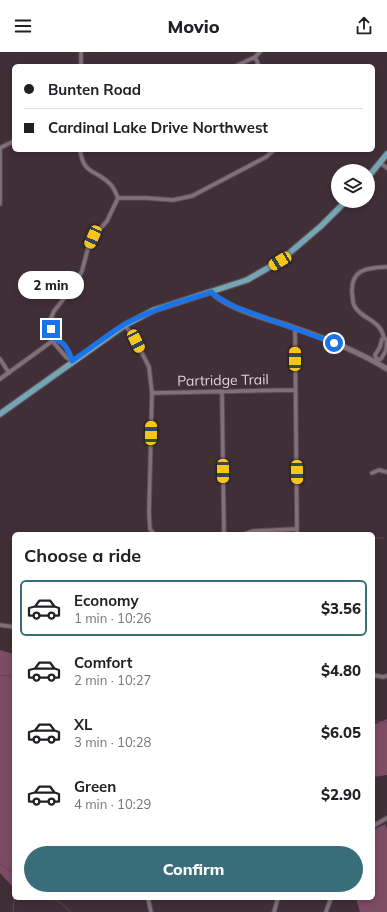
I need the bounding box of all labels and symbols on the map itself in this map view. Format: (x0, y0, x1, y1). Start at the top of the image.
car (83, 224, 103, 250)
car (267, 250, 293, 272)
callout: 2 min (18, 271, 84, 299)
route end (42, 320, 60, 338)
car (125, 328, 147, 354)
route start (325, 334, 343, 352)
car (289, 347, 301, 371)
street label: Partridge Trail (177, 370, 269, 390)
car (145, 421, 157, 445)
car (217, 459, 229, 483)
car (291, 460, 303, 484)

